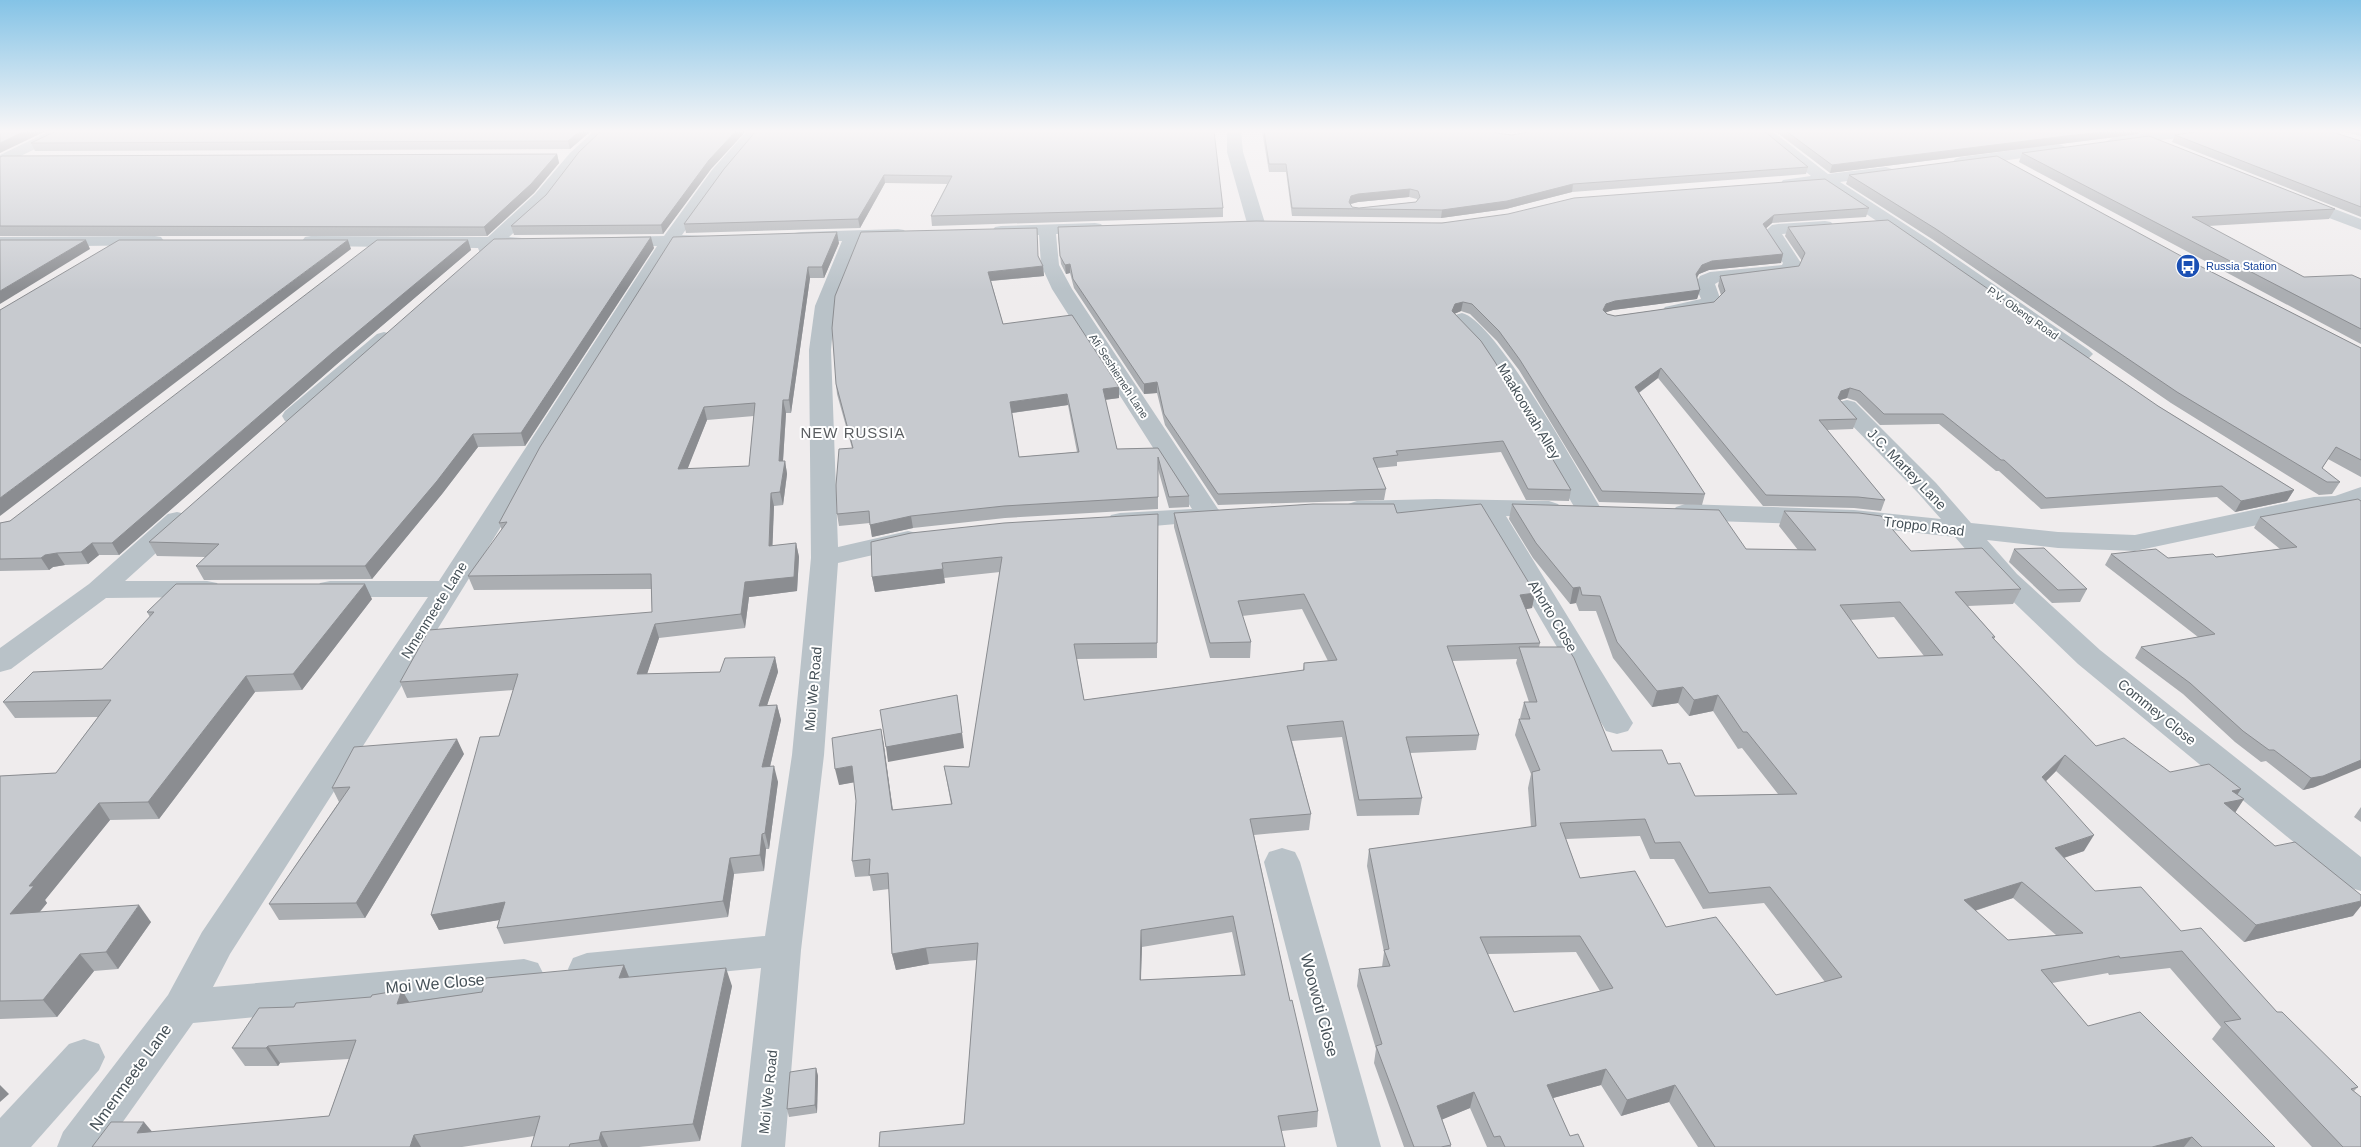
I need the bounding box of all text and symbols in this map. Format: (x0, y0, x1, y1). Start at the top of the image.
bus stop icon: Russia Station (2175, 253, 2201, 279)
place label: Russia Station (2206, 260, 2277, 272)
street label: P.V. Obeng Road (1985, 284, 2061, 342)
street label: Afi Seshiemeh Lane (1087, 331, 1151, 421)
street label: Maakoowah Alley (1494, 360, 1564, 462)
district label: NEW RUSSIA (800, 424, 906, 441)
street label: J.C. Martey Lane (1864, 425, 1950, 513)
street label: Troppo Road (1883, 513, 1965, 539)
street label: Nmenmeete Lane (398, 558, 470, 661)
street label: Ahorto Close (1525, 577, 1581, 655)
street label: Moi We Road (801, 646, 825, 732)
street label: Commey Close (2115, 676, 2199, 748)
street label: Woowoti Close (1298, 952, 1342, 1059)
street label: Moi We Close (385, 971, 485, 996)
street label: Nmenmeete Lane (86, 1021, 175, 1134)
street label: Moi We Road (756, 1049, 780, 1135)

